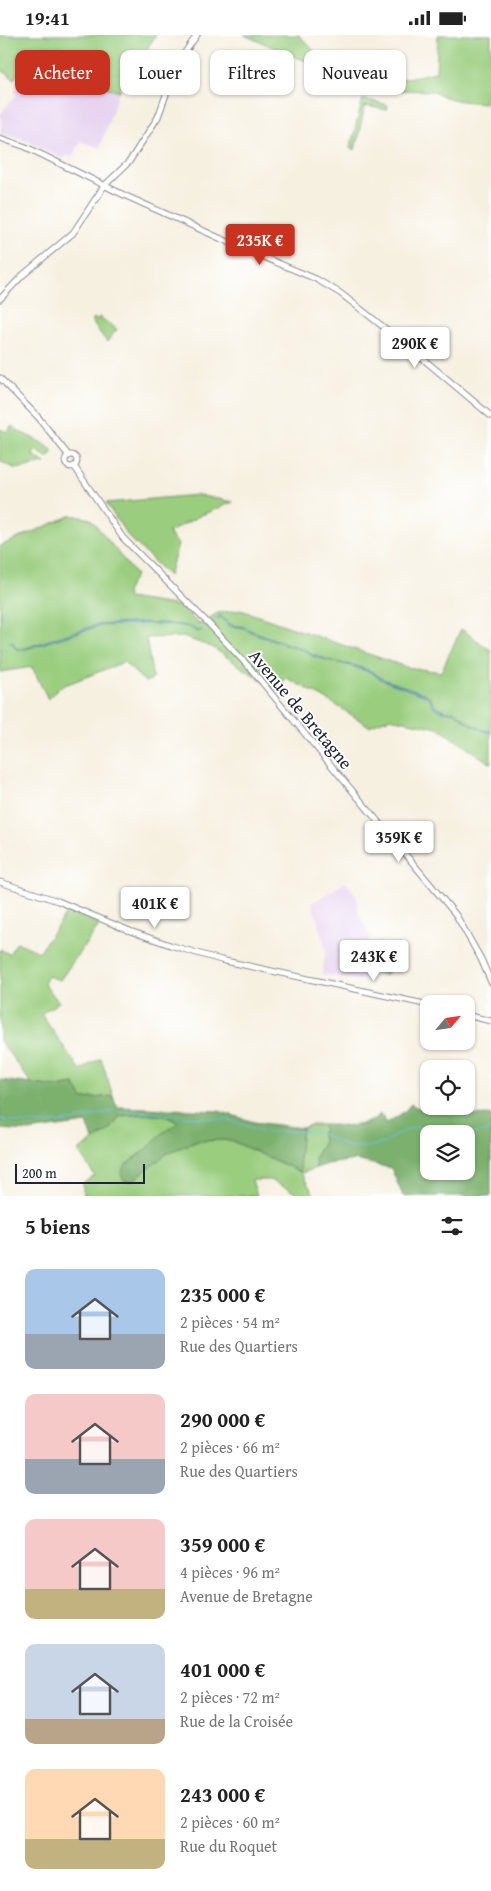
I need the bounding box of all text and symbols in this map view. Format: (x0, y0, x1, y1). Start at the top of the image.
text: 19:41 (25, 4, 70, 32)
chip: Acheter (15, 50, 110, 95)
chip: Louer (120, 50, 200, 95)
chip: Filtres (210, 50, 294, 95)
chip: Nouveau (304, 50, 406, 95)
pin: 235K € (219, 223, 301, 266)
text: 235K € (237, 228, 283, 252)
pin: 290K € (374, 327, 456, 369)
text: 290K € (392, 331, 438, 355)
street label: Avenue de Bretagne (243, 643, 359, 775)
pin: 359K € (358, 821, 440, 863)
text: 359K € (376, 825, 422, 849)
pin: 401K € (114, 887, 196, 929)
text: 401K € (132, 891, 178, 915)
pin: 243K € (333, 939, 415, 982)
text: 243K € (351, 944, 397, 968)
north arrow (420, 995, 475, 1050)
map controls (420, 995, 475, 1180)
button: locate (420, 1060, 475, 1115)
button: layers (420, 1125, 475, 1180)
scale bar (15, 1161, 145, 1184)
text: 200 m (22, 1163, 57, 1183)
text: 5 biens (25, 1211, 90, 1242)
icon: filters (438, 1212, 466, 1240)
text: 235 000 € (180, 1279, 265, 1310)
icon: home (65, 1289, 125, 1349)
text: 2 pièces · 54 m² (180, 1310, 280, 1334)
text: Rue des Quartiers (180, 1334, 298, 1358)
text: 290 000 € (180, 1404, 265, 1435)
icon: home (65, 1414, 125, 1474)
text: 2 pièces · 66 m² (180, 1435, 280, 1459)
text: Rue des Quartiers (180, 1459, 298, 1483)
text: 359 000 € (180, 1529, 265, 1560)
icon: home (65, 1539, 125, 1599)
text: 4 pièces · 96 m² (180, 1560, 280, 1584)
text: Avenue de Bretagne (180, 1584, 313, 1608)
text: 401 000 € (180, 1654, 265, 1685)
icon: home (65, 1664, 125, 1724)
text: 2 pièces · 72 m² (180, 1685, 280, 1709)
text: Rue de la Croisée (180, 1709, 293, 1733)
text: 243 000 € (180, 1779, 265, 1810)
icon: home (65, 1789, 125, 1849)
text: 2 pièces · 60 m² (180, 1810, 280, 1834)
text: Rue du Roquet (180, 1834, 277, 1858)

